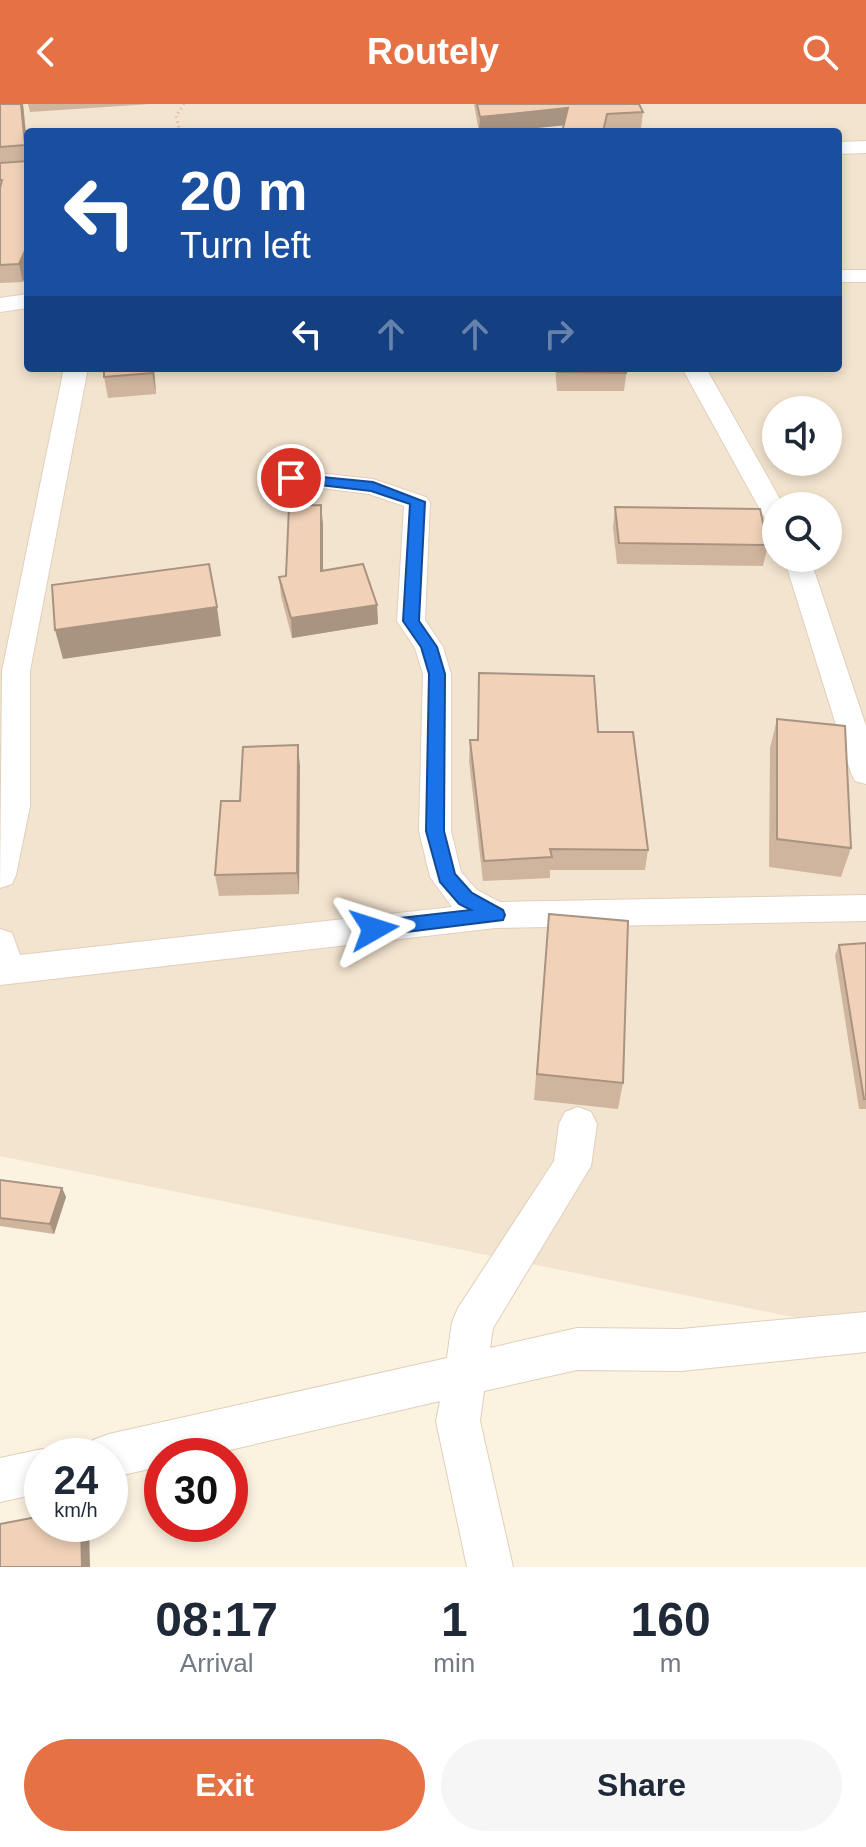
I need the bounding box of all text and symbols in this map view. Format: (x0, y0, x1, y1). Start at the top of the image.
icon: back (24, 30, 68, 74)
icon: search (798, 30, 842, 74)
text: Routely (367, 31, 499, 72)
text: 20 m (180, 159, 308, 222)
icon: left (48, 160, 152, 264)
text: Turn left (180, 225, 311, 266)
icon: left (285, 312, 329, 356)
icon: ahead (369, 312, 413, 356)
icon: ahead (453, 312, 497, 356)
icon: right (537, 312, 581, 356)
map controls (762, 396, 842, 572)
button: sound (762, 396, 842, 476)
pin (257, 444, 325, 512)
icon: arrive (269, 456, 313, 500)
button: search (762, 492, 842, 572)
position arrow (332, 887, 416, 971)
speed limit sign: 30 (144, 1438, 248, 1542)
text: 24 (54, 1458, 98, 1502)
text: km/h (54, 1499, 98, 1521)
text: 08:17 (155, 1593, 278, 1646)
text: 1 (441, 1593, 468, 1646)
text: 160 (631, 1593, 711, 1646)
text: Arrival (180, 1648, 254, 1678)
text: min (433, 1648, 475, 1678)
text: m (660, 1648, 681, 1678)
button: Exit (24, 1739, 425, 1831)
button: Share (441, 1739, 842, 1831)

